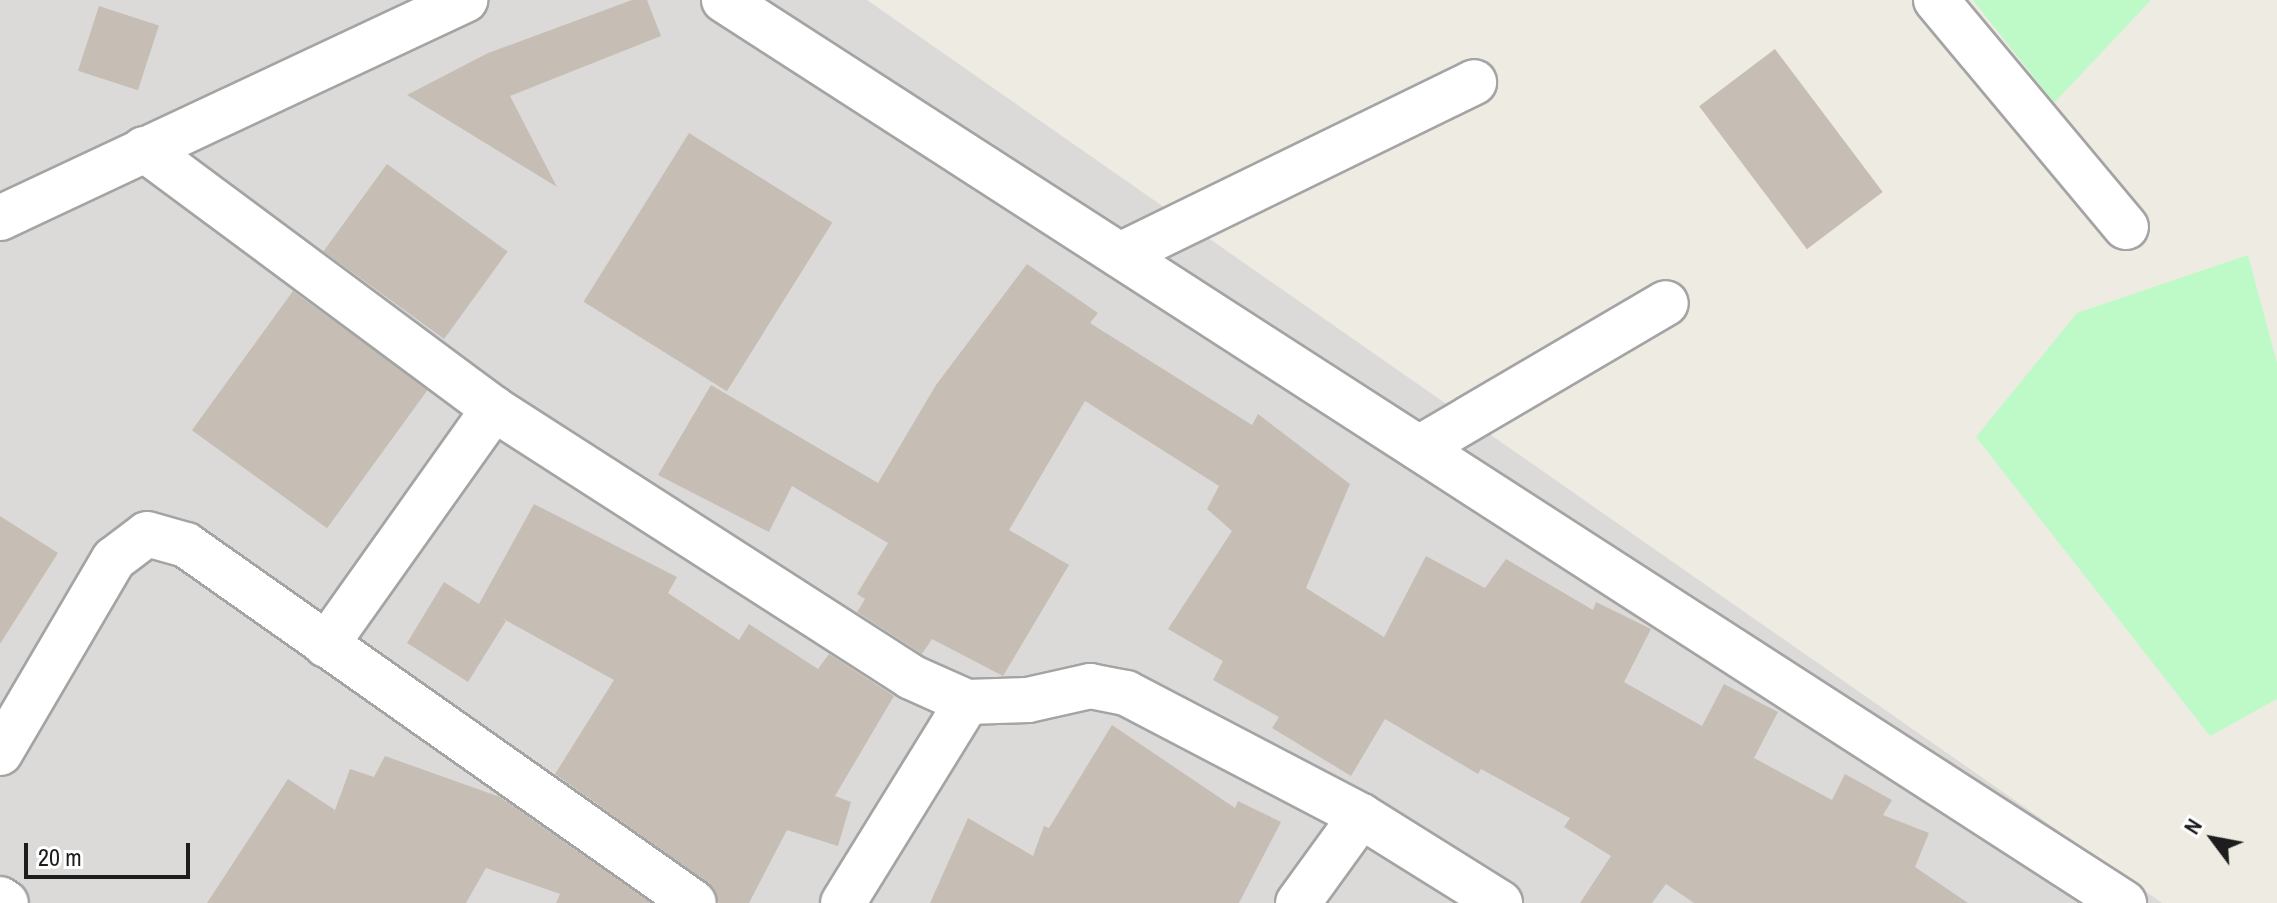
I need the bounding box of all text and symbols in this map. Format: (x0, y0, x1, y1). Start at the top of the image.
north arrow (2173, 799, 2253, 879)
text: N (2176, 813, 2209, 840)
scale bar (28, 827, 194, 877)
text: 20 m (38, 841, 82, 873)

